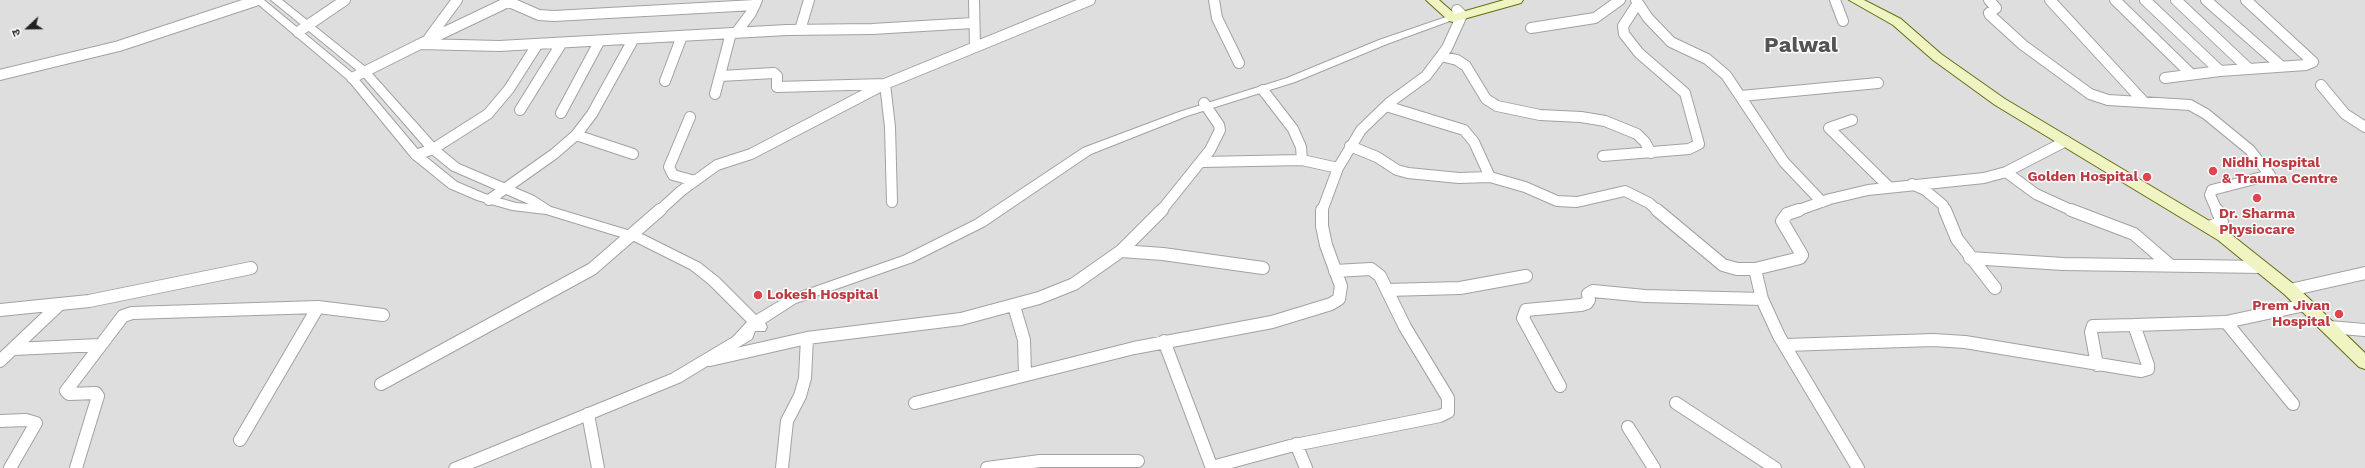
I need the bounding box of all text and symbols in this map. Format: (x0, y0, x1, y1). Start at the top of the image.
north arrow (8, 8, 48, 48)
text: उ (9, 27, 24, 38)
district label: Palwal (1764, 33, 1838, 59)
place label: Nidhi Hospital & Trauma Centre (2222, 155, 2338, 188)
marker: Nidhi Hospital & Trauma Centre (2207, 165, 2219, 177)
place label: Golden Hospital (2027, 169, 2138, 185)
marker: Golden Hospital (2141, 171, 2153, 183)
marker: Dr. Sharma Physiocare (2251, 192, 2263, 204)
place label: Dr. Sharma Physiocare (2219, 206, 2295, 238)
place label: Lokesh Hospital (767, 287, 878, 303)
marker: Lokesh Hospital (752, 289, 764, 301)
place label: Prem Jivan Hospital (2252, 298, 2330, 330)
marker: Prem Jivan Hospital (2333, 308, 2345, 320)

